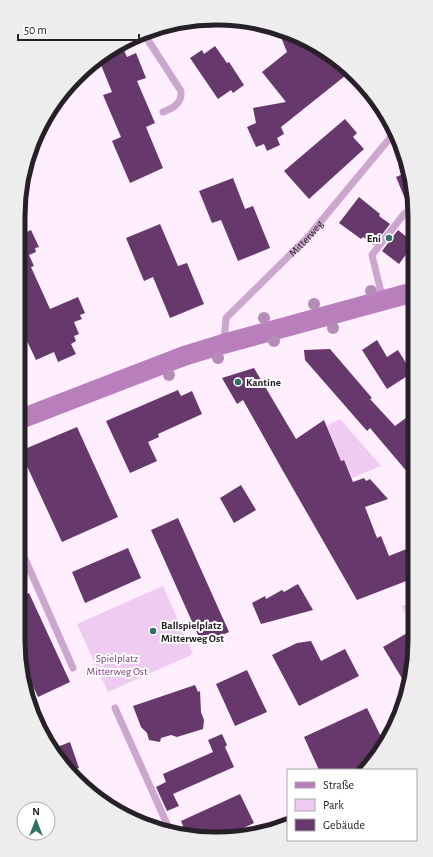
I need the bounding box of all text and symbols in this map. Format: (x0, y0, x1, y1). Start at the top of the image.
scale bar (18, 16, 139, 42)
text: 50 m (24, 24, 47, 36)
street label: Mitterweg (287, 218, 325, 258)
place label: Eni (367, 233, 381, 244)
marker: Eni (384, 233, 394, 243)
marker: Kantine (233, 377, 243, 387)
place label: Kantine (246, 377, 281, 388)
place label: Ballspielplatz Mitterweg Ost (161, 620, 224, 644)
marker: Ballspielplatz Mitterweg Ost (148, 626, 158, 636)
park label: Spielplatz Mitterweg Ost (87, 653, 148, 677)
legend (287, 769, 417, 841)
text: Straße (323, 779, 354, 791)
text: Park (323, 799, 344, 811)
north arrow (16, 801, 56, 841)
text: N (32, 806, 40, 817)
text: Gebäude (323, 819, 365, 831)

